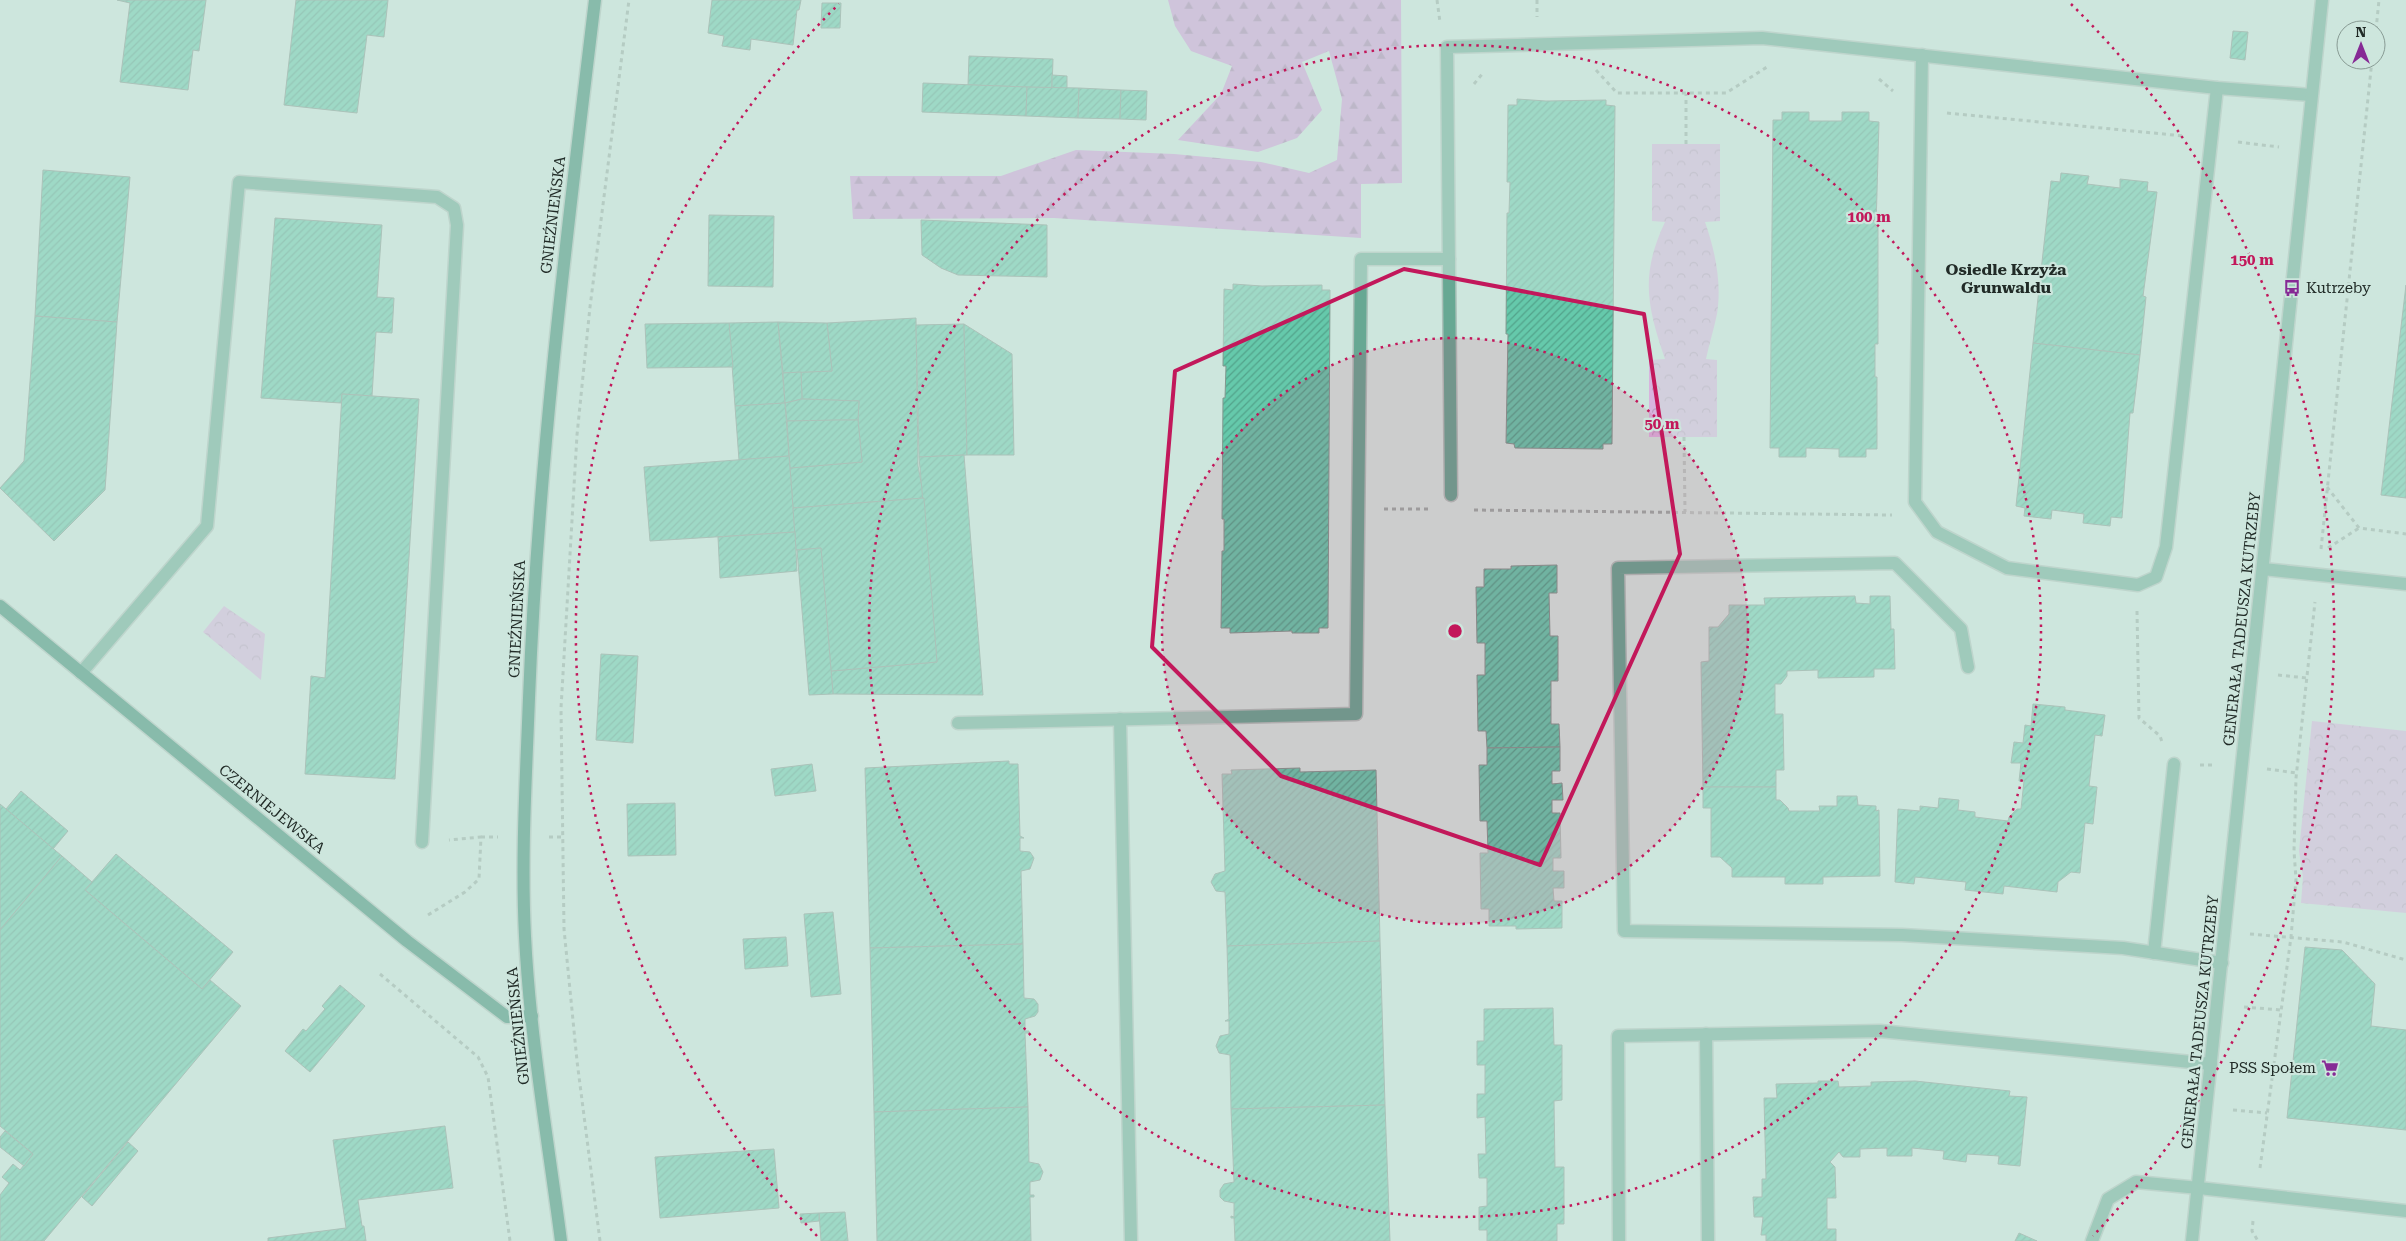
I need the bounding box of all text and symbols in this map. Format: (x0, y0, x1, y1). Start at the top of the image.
north arrow (2336, 20, 2386, 70)
text: N (2356, 24, 2367, 40)
street label: GNIEŹNIEŃSKA (537, 155, 569, 275)
text: 100 m (1847, 208, 1891, 226)
text: 150 m (2230, 251, 2274, 269)
district label: Osiedle Krzyża Grunwaldu (1946, 260, 2067, 297)
bus stop icon: Kutrzeby (2282, 278, 2302, 298)
place label: Kutrzeby (2306, 279, 2371, 297)
text: 50 m (1644, 415, 1680, 433)
street label: GENERAŁA TADEUSZA KUTRZEBY (2220, 490, 2264, 747)
street label: GNIEŹNIEŃSKA (505, 559, 529, 679)
centre of rings (1446, 622, 1464, 640)
street label: CZERNIEJEWSKA (215, 761, 329, 858)
street label: GENERAŁA TADEUSZA KUTRZEBY (2178, 893, 2222, 1150)
street label: GNIEŹNIEŃSKA (503, 966, 533, 1086)
supermarket icon: PSS Społem (2320, 1058, 2340, 1078)
place label: PSS Społem (2229, 1059, 2316, 1077)

